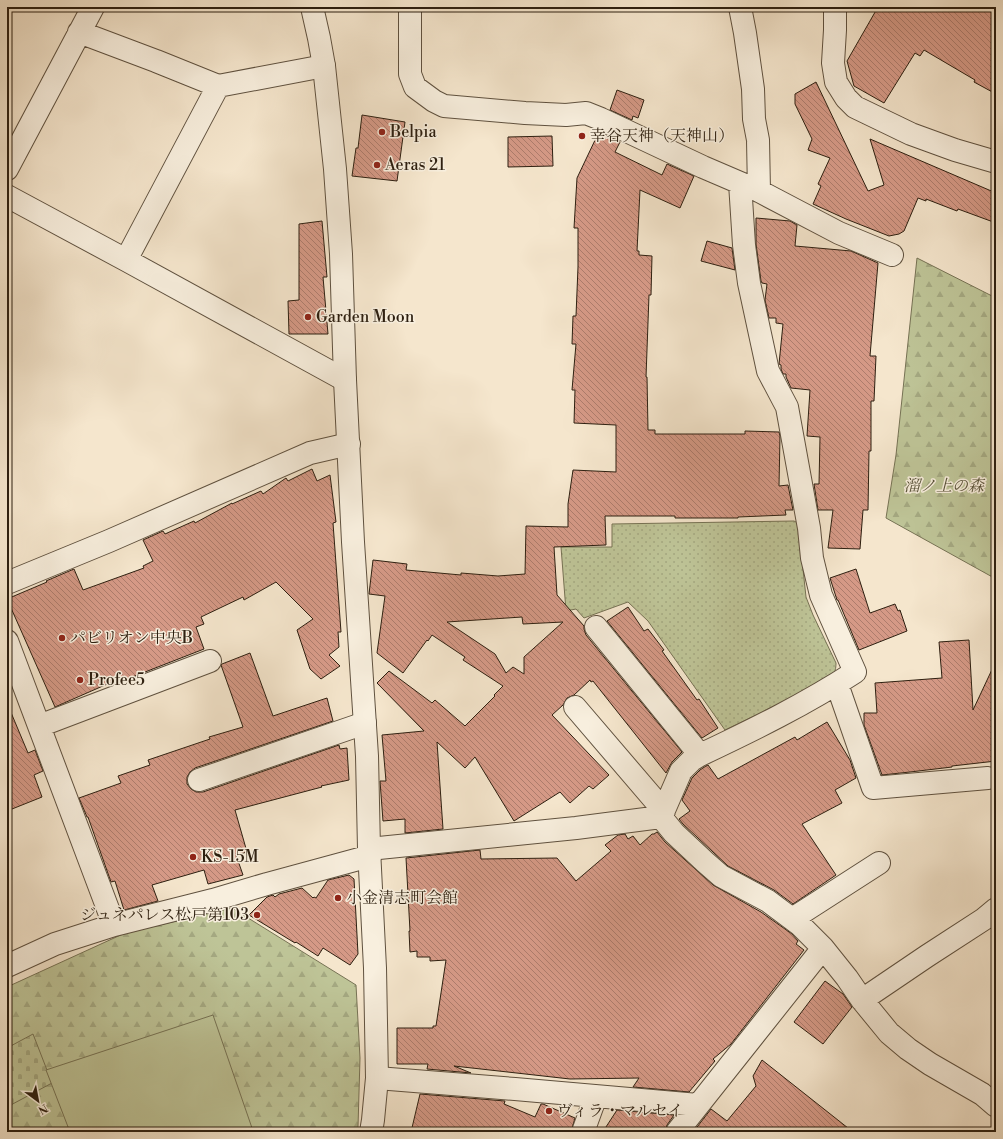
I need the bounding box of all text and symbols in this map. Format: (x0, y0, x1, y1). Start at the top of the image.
place label: Belpia (389, 122, 438, 142)
place label: 幸谷天神（天神山） (590, 126, 734, 146)
marker: Belpia (377, 127, 387, 137)
marker: 幸谷天神（天神山） (577, 131, 587, 141)
place label: Aeras 21 (384, 155, 445, 175)
marker: Aeras 21 (372, 160, 382, 170)
place label: Garden Moon (316, 307, 415, 327)
marker: Garden Moon (303, 312, 313, 322)
park label: 溜ノ上の森 (904, 476, 986, 496)
place label: パビリオン中央B (70, 628, 193, 648)
marker: パビリオン中央B (57, 633, 67, 643)
place label: Profee5 (88, 670, 145, 690)
marker: Profee5 (75, 675, 85, 685)
place label: KS-15M (201, 847, 259, 867)
marker: KS-15M (188, 852, 198, 862)
place label: 小金清志町会館 (346, 888, 458, 908)
marker: 小金清志町会館 (333, 893, 343, 903)
place label: ジュネパレス松戸第103 (80, 905, 249, 925)
marker: ジュネパレス松戸第103 (252, 910, 262, 920)
north arrow (18, 1081, 58, 1121)
text: N (35, 1100, 50, 1117)
place label: ヴィラ・マルセイ (557, 1101, 684, 1121)
marker: ヴィラ・マルセイ (544, 1106, 554, 1116)

